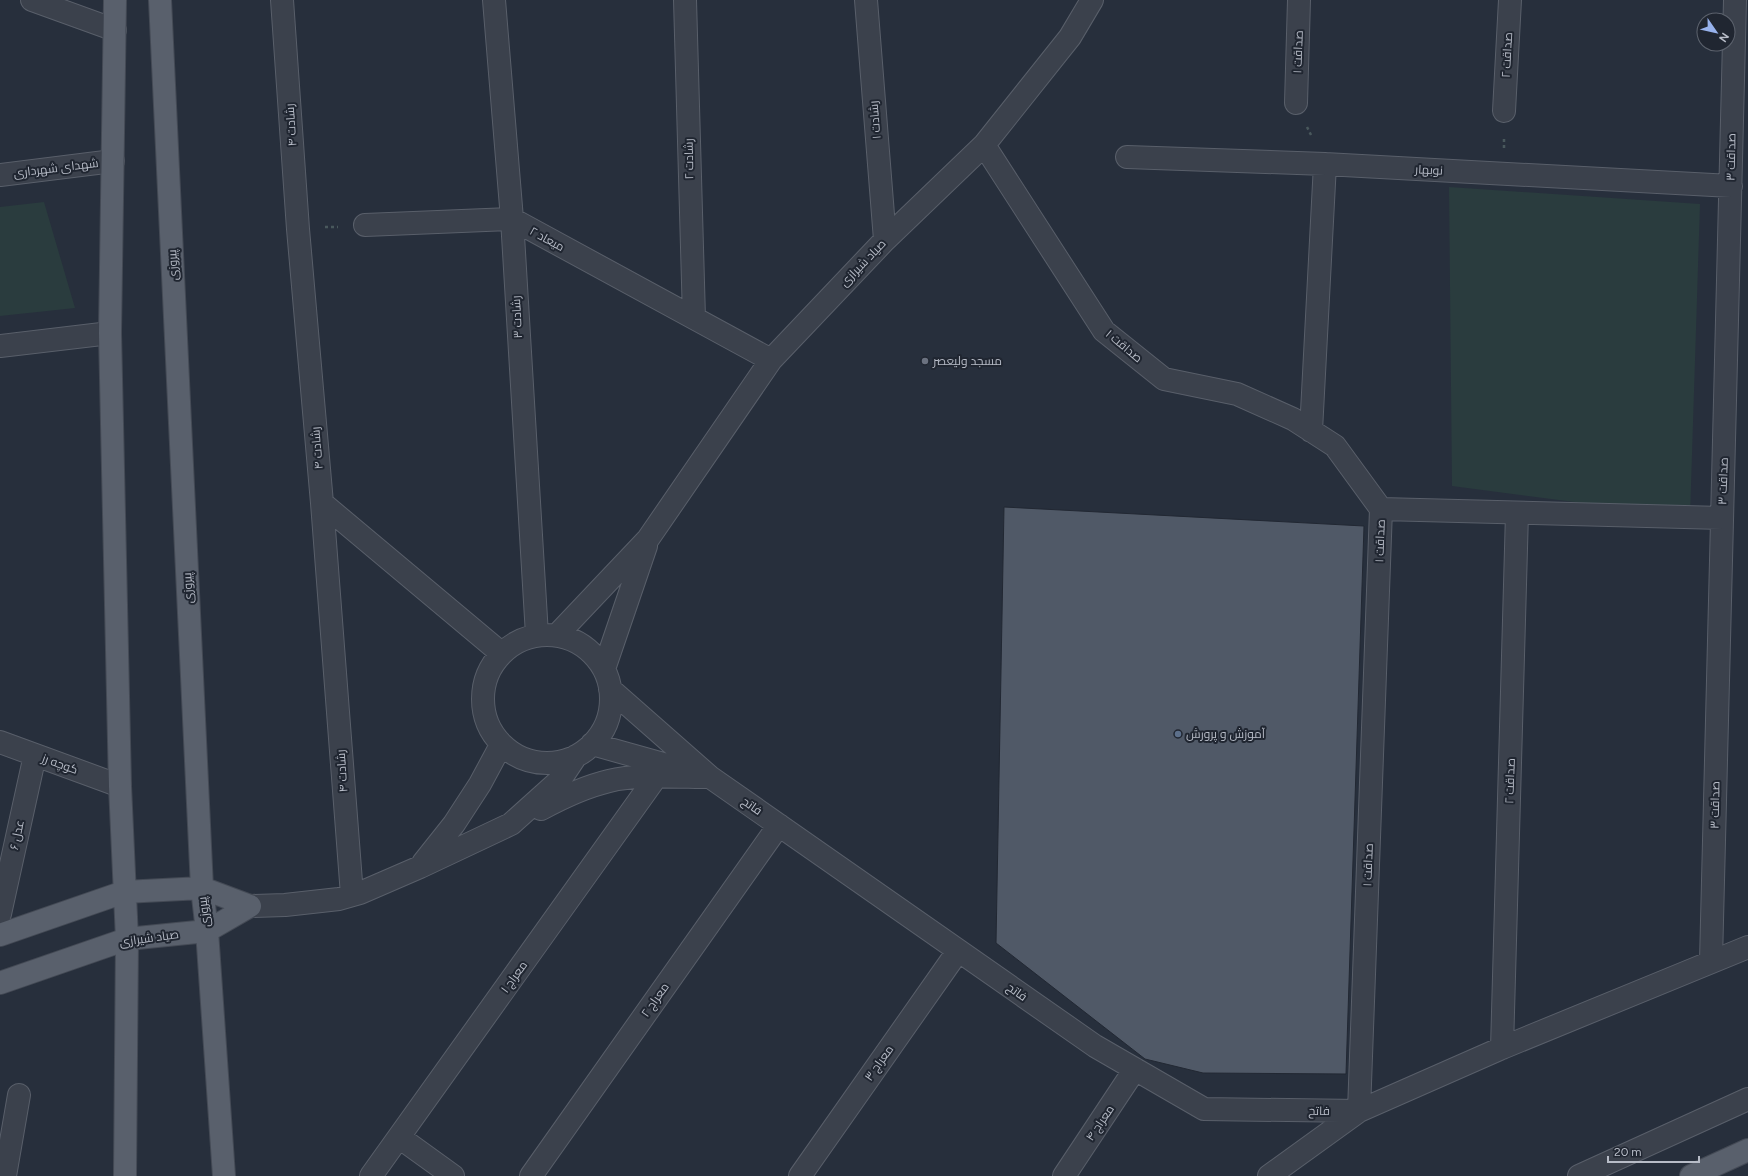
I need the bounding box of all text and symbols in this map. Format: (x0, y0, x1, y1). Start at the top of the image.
north arrow (1696, 12, 1736, 52)
street label: صداقت ۱ (1290, 30, 1306, 74)
text: N (1716, 30, 1732, 44)
street label: صداقت ۲ (1499, 32, 1515, 78)
street label: رشادت ۱ (866, 100, 884, 140)
street label: رشادت ۴ (283, 103, 299, 147)
street label: صداقت ۳ (1724, 133, 1738, 181)
street label: رشادت ۲ (682, 138, 696, 180)
street label: شهدای شهرداری (13, 156, 99, 180)
street label: نوبهار (1414, 162, 1443, 178)
street label: میعاد ۲ (527, 224, 567, 254)
street label: صیاد شیرازی (837, 237, 889, 289)
street label: پیروزی (165, 248, 183, 281)
street label: رشادت ۳ (509, 295, 525, 339)
street label: صداقت ۱ (1103, 327, 1145, 365)
place label: مسجد ولیعصر (932, 354, 1002, 368)
marker: مسجد ولیعصر (920, 356, 930, 366)
street label: رشادت ۴ (308, 426, 326, 470)
street label: صداقت ۳ (1715, 457, 1731, 505)
street label: صداقت ۱ (1372, 519, 1388, 563)
street label: پیروزی (180, 571, 198, 604)
place label: آموزش و پرورش (1186, 727, 1266, 743)
marker: آموزش و پرورش (1173, 729, 1183, 739)
street label: رشادت ۴ (334, 749, 350, 793)
street label: کوچه رز (38, 751, 80, 779)
street label: صداقت ۲ (1502, 758, 1518, 804)
street label: صداقت ۳ (1708, 781, 1722, 829)
street label: فاتح (739, 794, 765, 819)
street label: عدل ۶ (7, 819, 27, 851)
street label: صداقت ۱ (1360, 843, 1376, 887)
street label: پیروزی (195, 895, 215, 928)
street label: صیاد شیرازی (118, 927, 180, 949)
street label: معراج ۱ (498, 958, 531, 996)
street label: معراج ۲ (638, 980, 673, 1020)
street label: فاتح (1004, 980, 1030, 1005)
street label: معراج ۳ (862, 1043, 897, 1084)
street label: معراج ۴ (1083, 1102, 1118, 1144)
street label: فاتح (1308, 1104, 1330, 1119)
scale bar (1608, 1138, 1699, 1164)
text: 20 m (1614, 1145, 1642, 1159)

